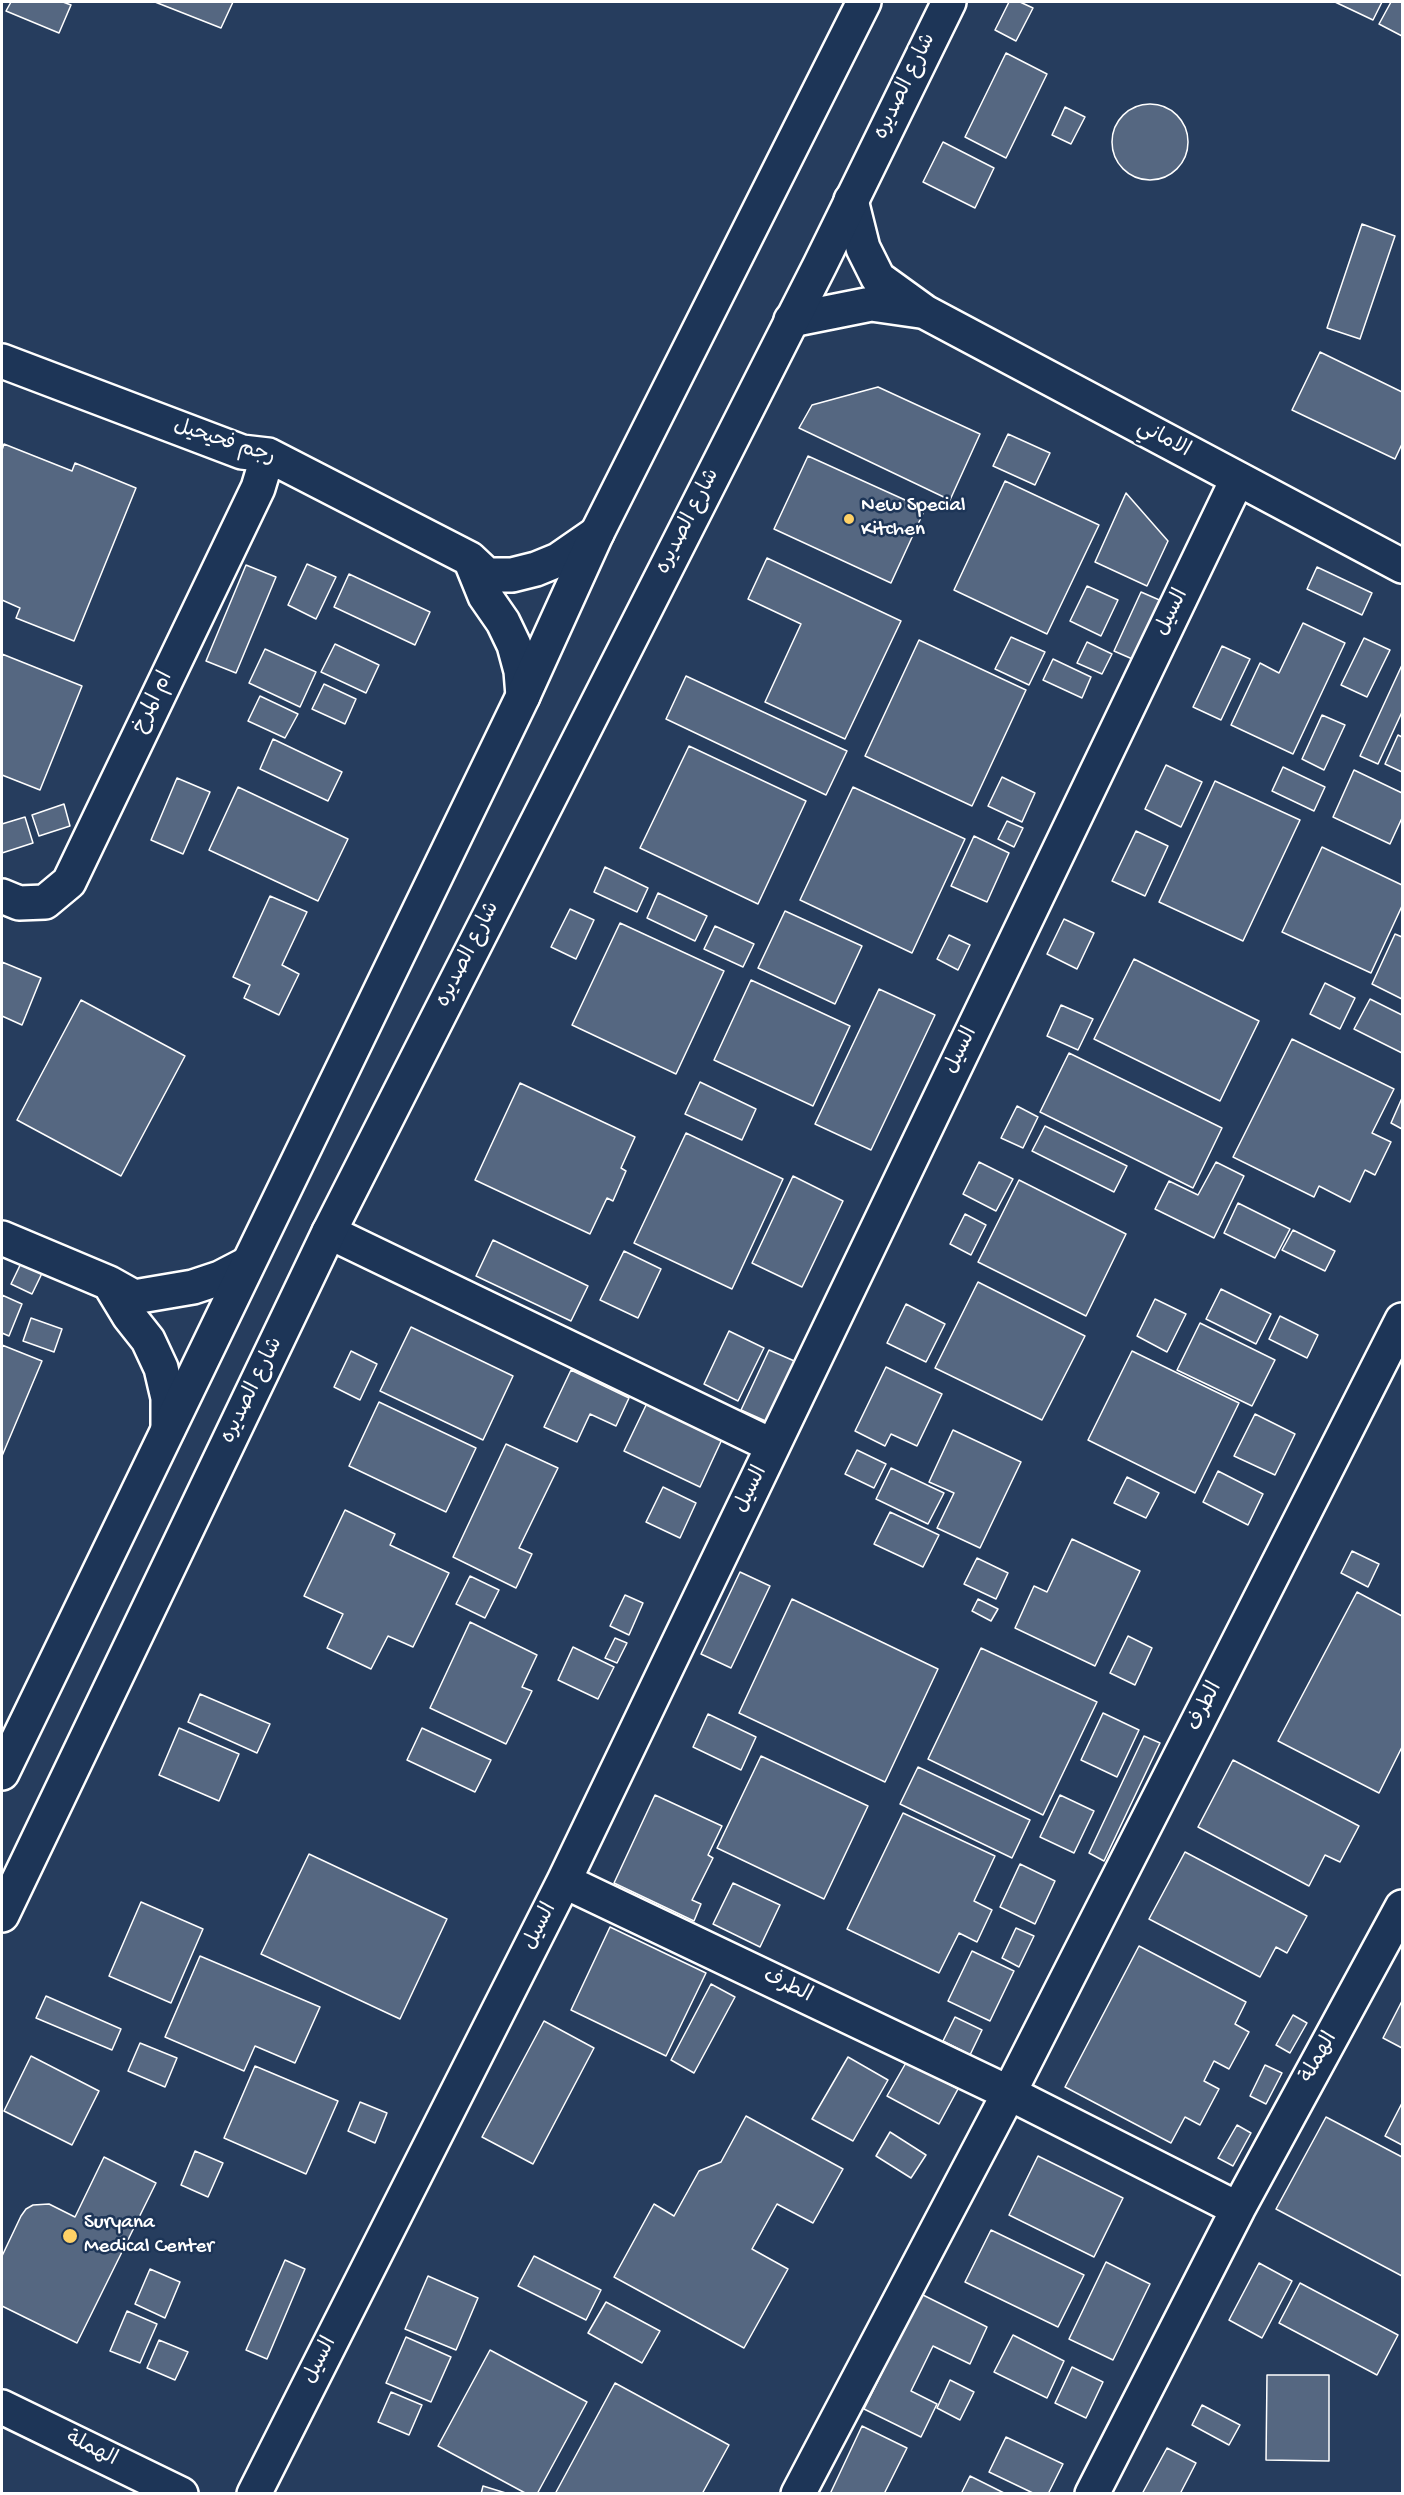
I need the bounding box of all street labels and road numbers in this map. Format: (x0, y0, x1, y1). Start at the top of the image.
street label: شارع الصديره (869, 30, 943, 144)
street label: رجم فحيحيل (170, 415, 278, 471)
street label: الاماني (1132, 416, 1194, 464)
street label: شارع الصديره (652, 465, 726, 579)
street label: السيل (1151, 585, 1195, 641)
street label: ام المرخ (128, 668, 180, 738)
street label: شارع الصديره (432, 898, 506, 1012)
street label: السيل (940, 1023, 984, 1079)
street label: شارع الصديره (216, 1334, 290, 1448)
street label: السيل (730, 1462, 774, 1518)
street label: الطرف (1183, 1678, 1229, 1736)
street label: السيل (519, 1899, 563, 1955)
street label: الطرف (758, 1964, 816, 2010)
street label: الهملة (1296, 2028, 1344, 2088)
street label: السيل (299, 2333, 343, 2389)
street label: الهملة (61, 2427, 121, 2473)

